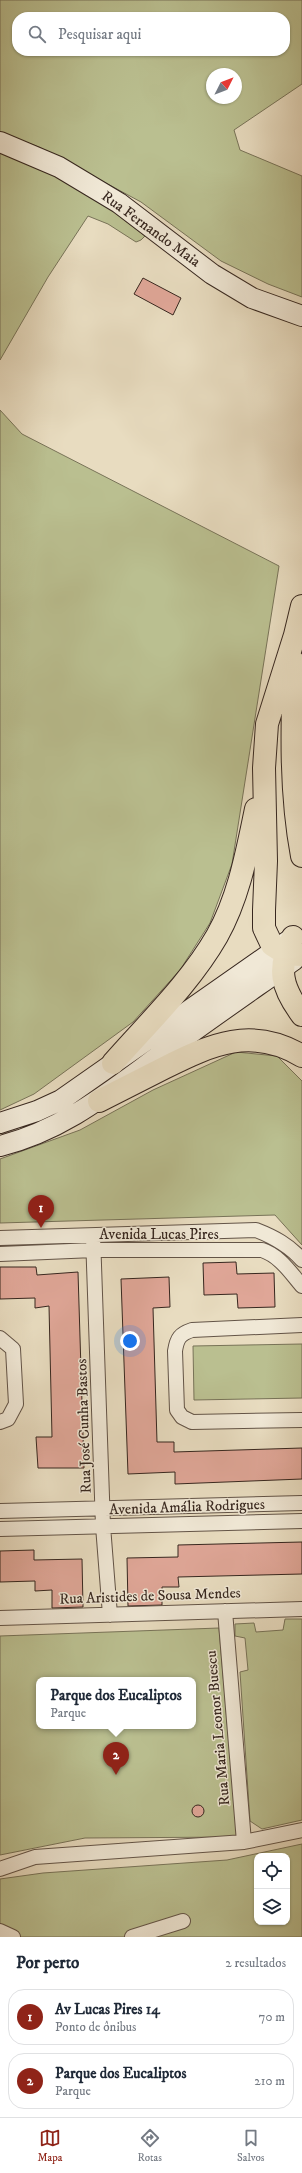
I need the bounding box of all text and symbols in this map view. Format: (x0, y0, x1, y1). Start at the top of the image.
search box (12, 12, 290, 56)
icon: search (26, 23, 48, 45)
text: Pesquisar aqui (58, 25, 141, 44)
north arrow (206, 68, 242, 104)
street label: Rua Fernando Maia (98, 187, 205, 272)
pin: 1 (28, 1195, 54, 1228)
street label: Avenida Lucas Pires (99, 1225, 219, 1244)
your location (120, 1331, 140, 1351)
street label: Rua José Cunha Bastos (72, 1358, 96, 1494)
street label: Avenida Amália Rodrigues (109, 1495, 265, 1519)
street label: Rua Aristides de Sousa Mendes (59, 1583, 241, 1609)
street label: Rua Maria Leonor Buescu (202, 1650, 234, 1806)
popup (36, 1677, 196, 1729)
text: Parque dos Eucaliptos (50, 1686, 182, 1705)
text: Parque (50, 1705, 86, 1721)
pin: 2 (103, 1742, 129, 1775)
map controls (254, 1853, 290, 1925)
button: locate (254, 1853, 290, 1889)
button: layers (254, 1889, 290, 1925)
text: Por perto (16, 1952, 79, 1974)
text: 2 resultados (225, 1955, 286, 1971)
text: Av Lucas Pires 14 (55, 2000, 160, 2019)
text: 1 (28, 2009, 32, 2025)
text: 70 m (259, 2009, 285, 2025)
text: Ponto de ônibus (55, 2019, 136, 2035)
text: Parque dos Eucaliptos (55, 2064, 186, 2083)
text: 2 (27, 2073, 33, 2089)
text: 210 m (254, 2073, 285, 2089)
text: Parque (55, 2083, 91, 2099)
tab: Mapa (38, 2127, 62, 2165)
tab: Rotas (137, 2127, 162, 2165)
tab: Salvos (237, 2127, 264, 2165)

